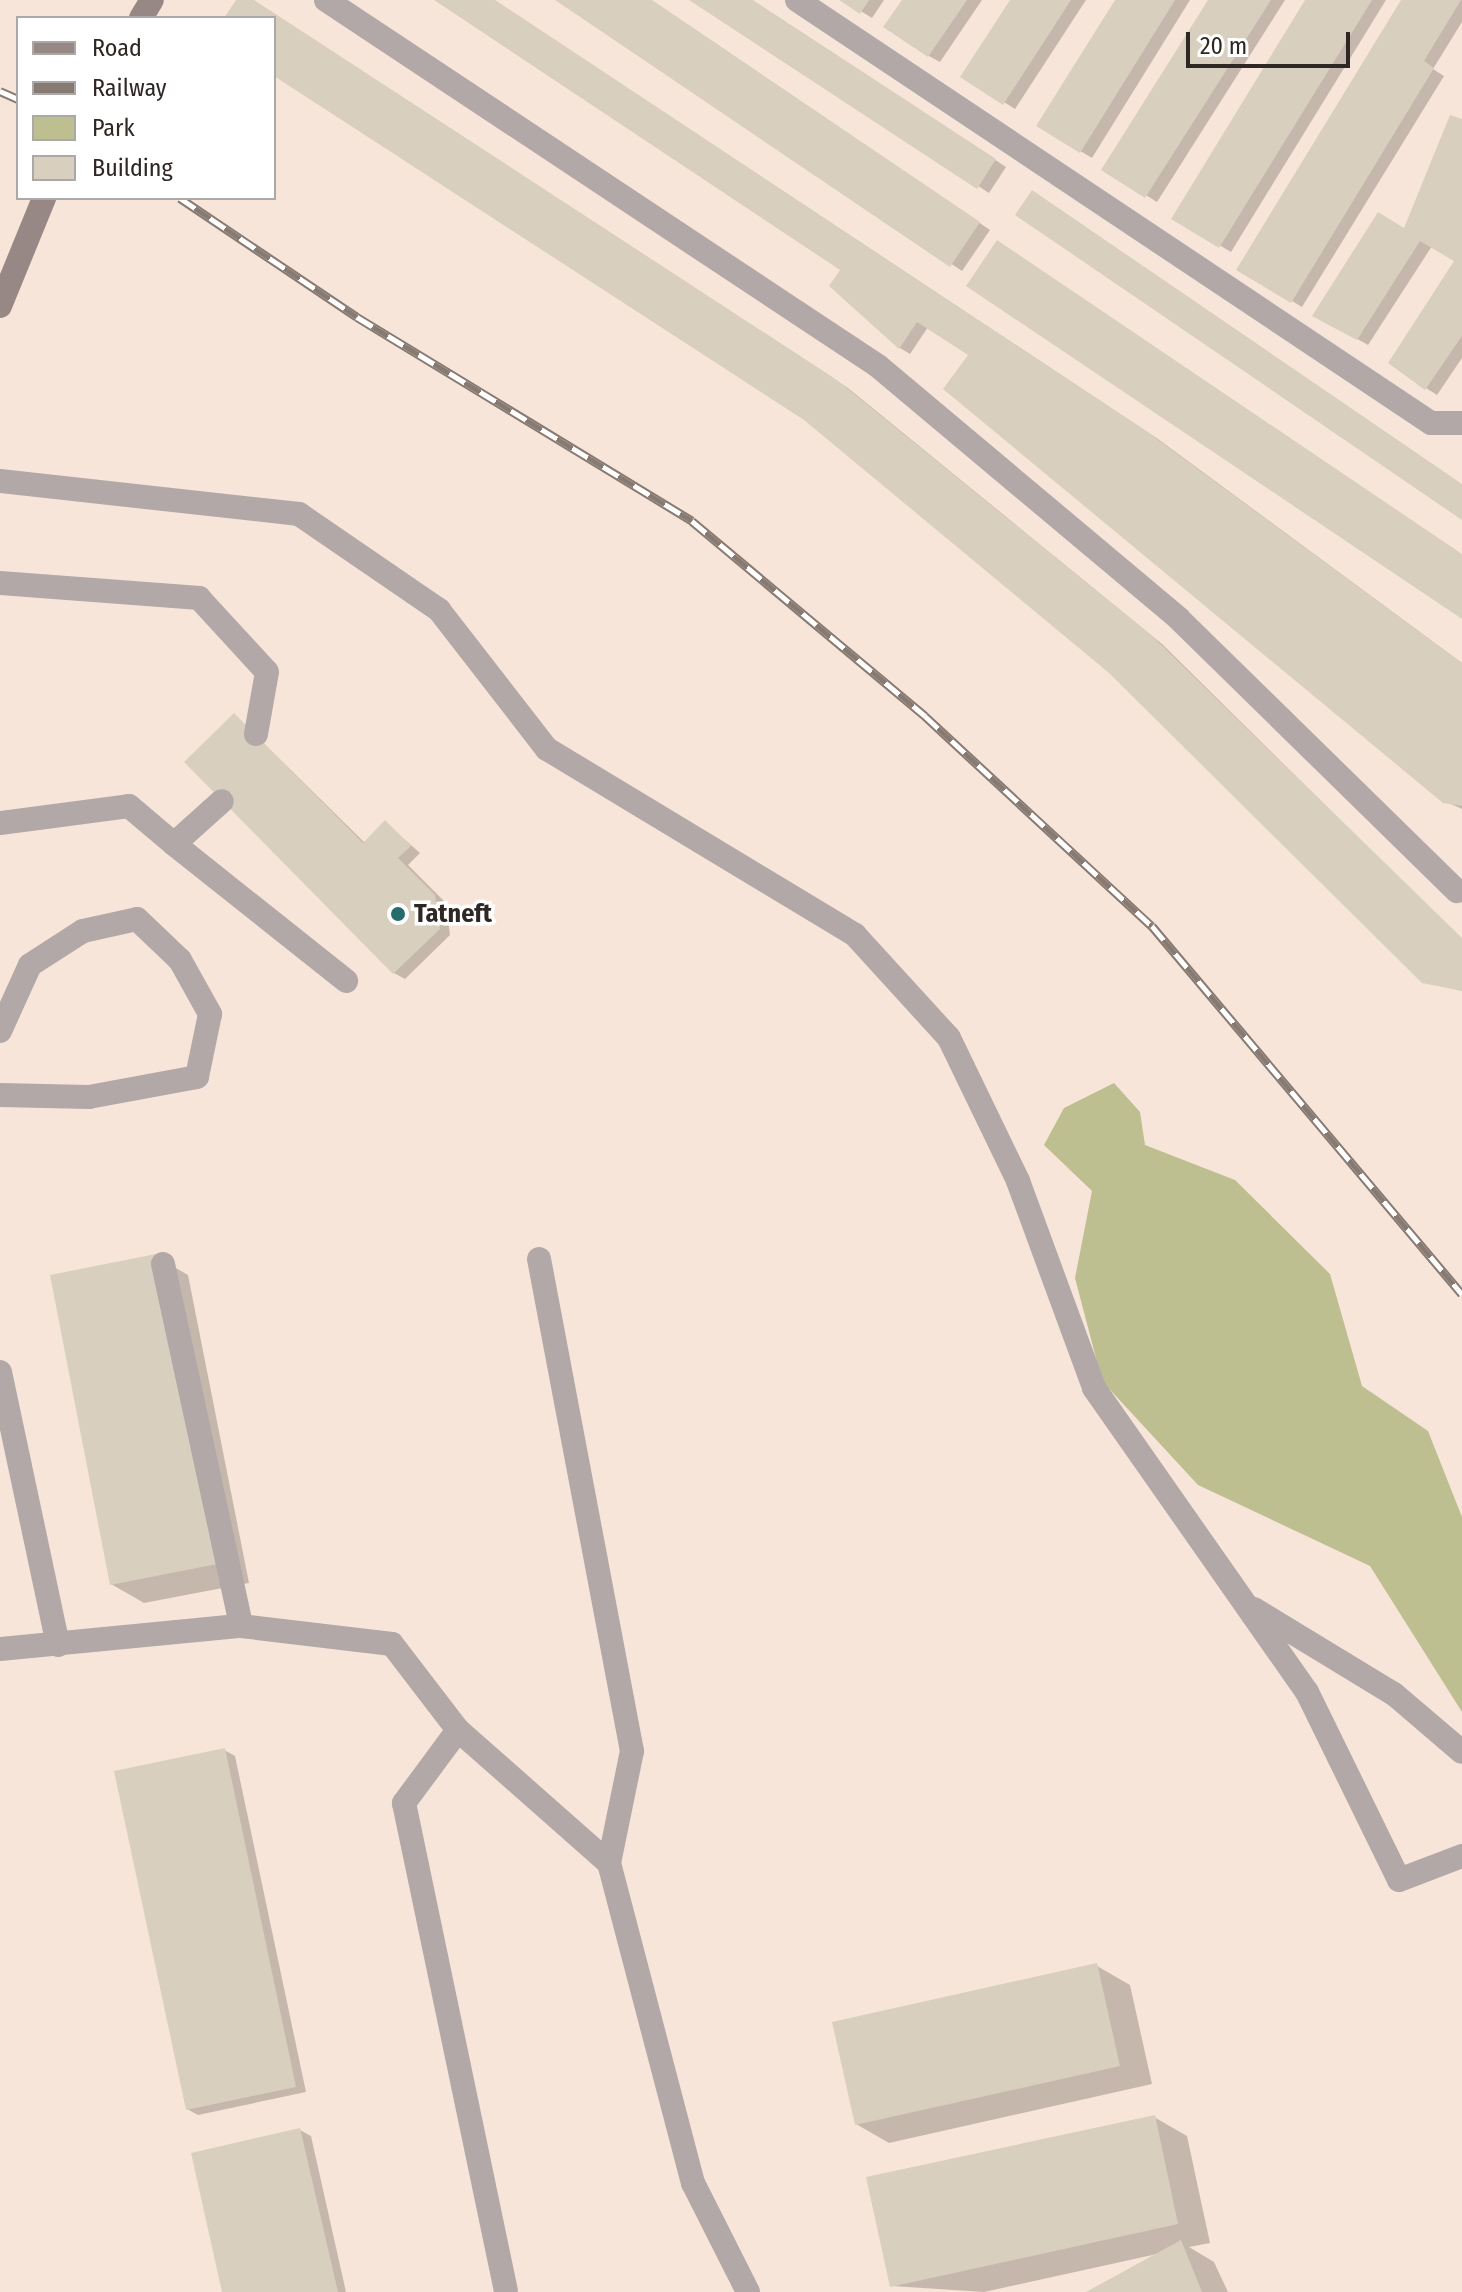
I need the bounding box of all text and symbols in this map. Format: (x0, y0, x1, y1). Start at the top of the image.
legend (16, 16, 276, 200)
scale bar (1190, 16, 1354, 66)
text: 20 m (1200, 32, 1247, 60)
text: Road (92, 34, 142, 62)
text: Railway (92, 74, 167, 102)
text: Park (92, 114, 135, 142)
text: Building (92, 154, 173, 182)
place label: Tatneft (414, 898, 492, 930)
marker: Tatneft (389, 905, 407, 923)

